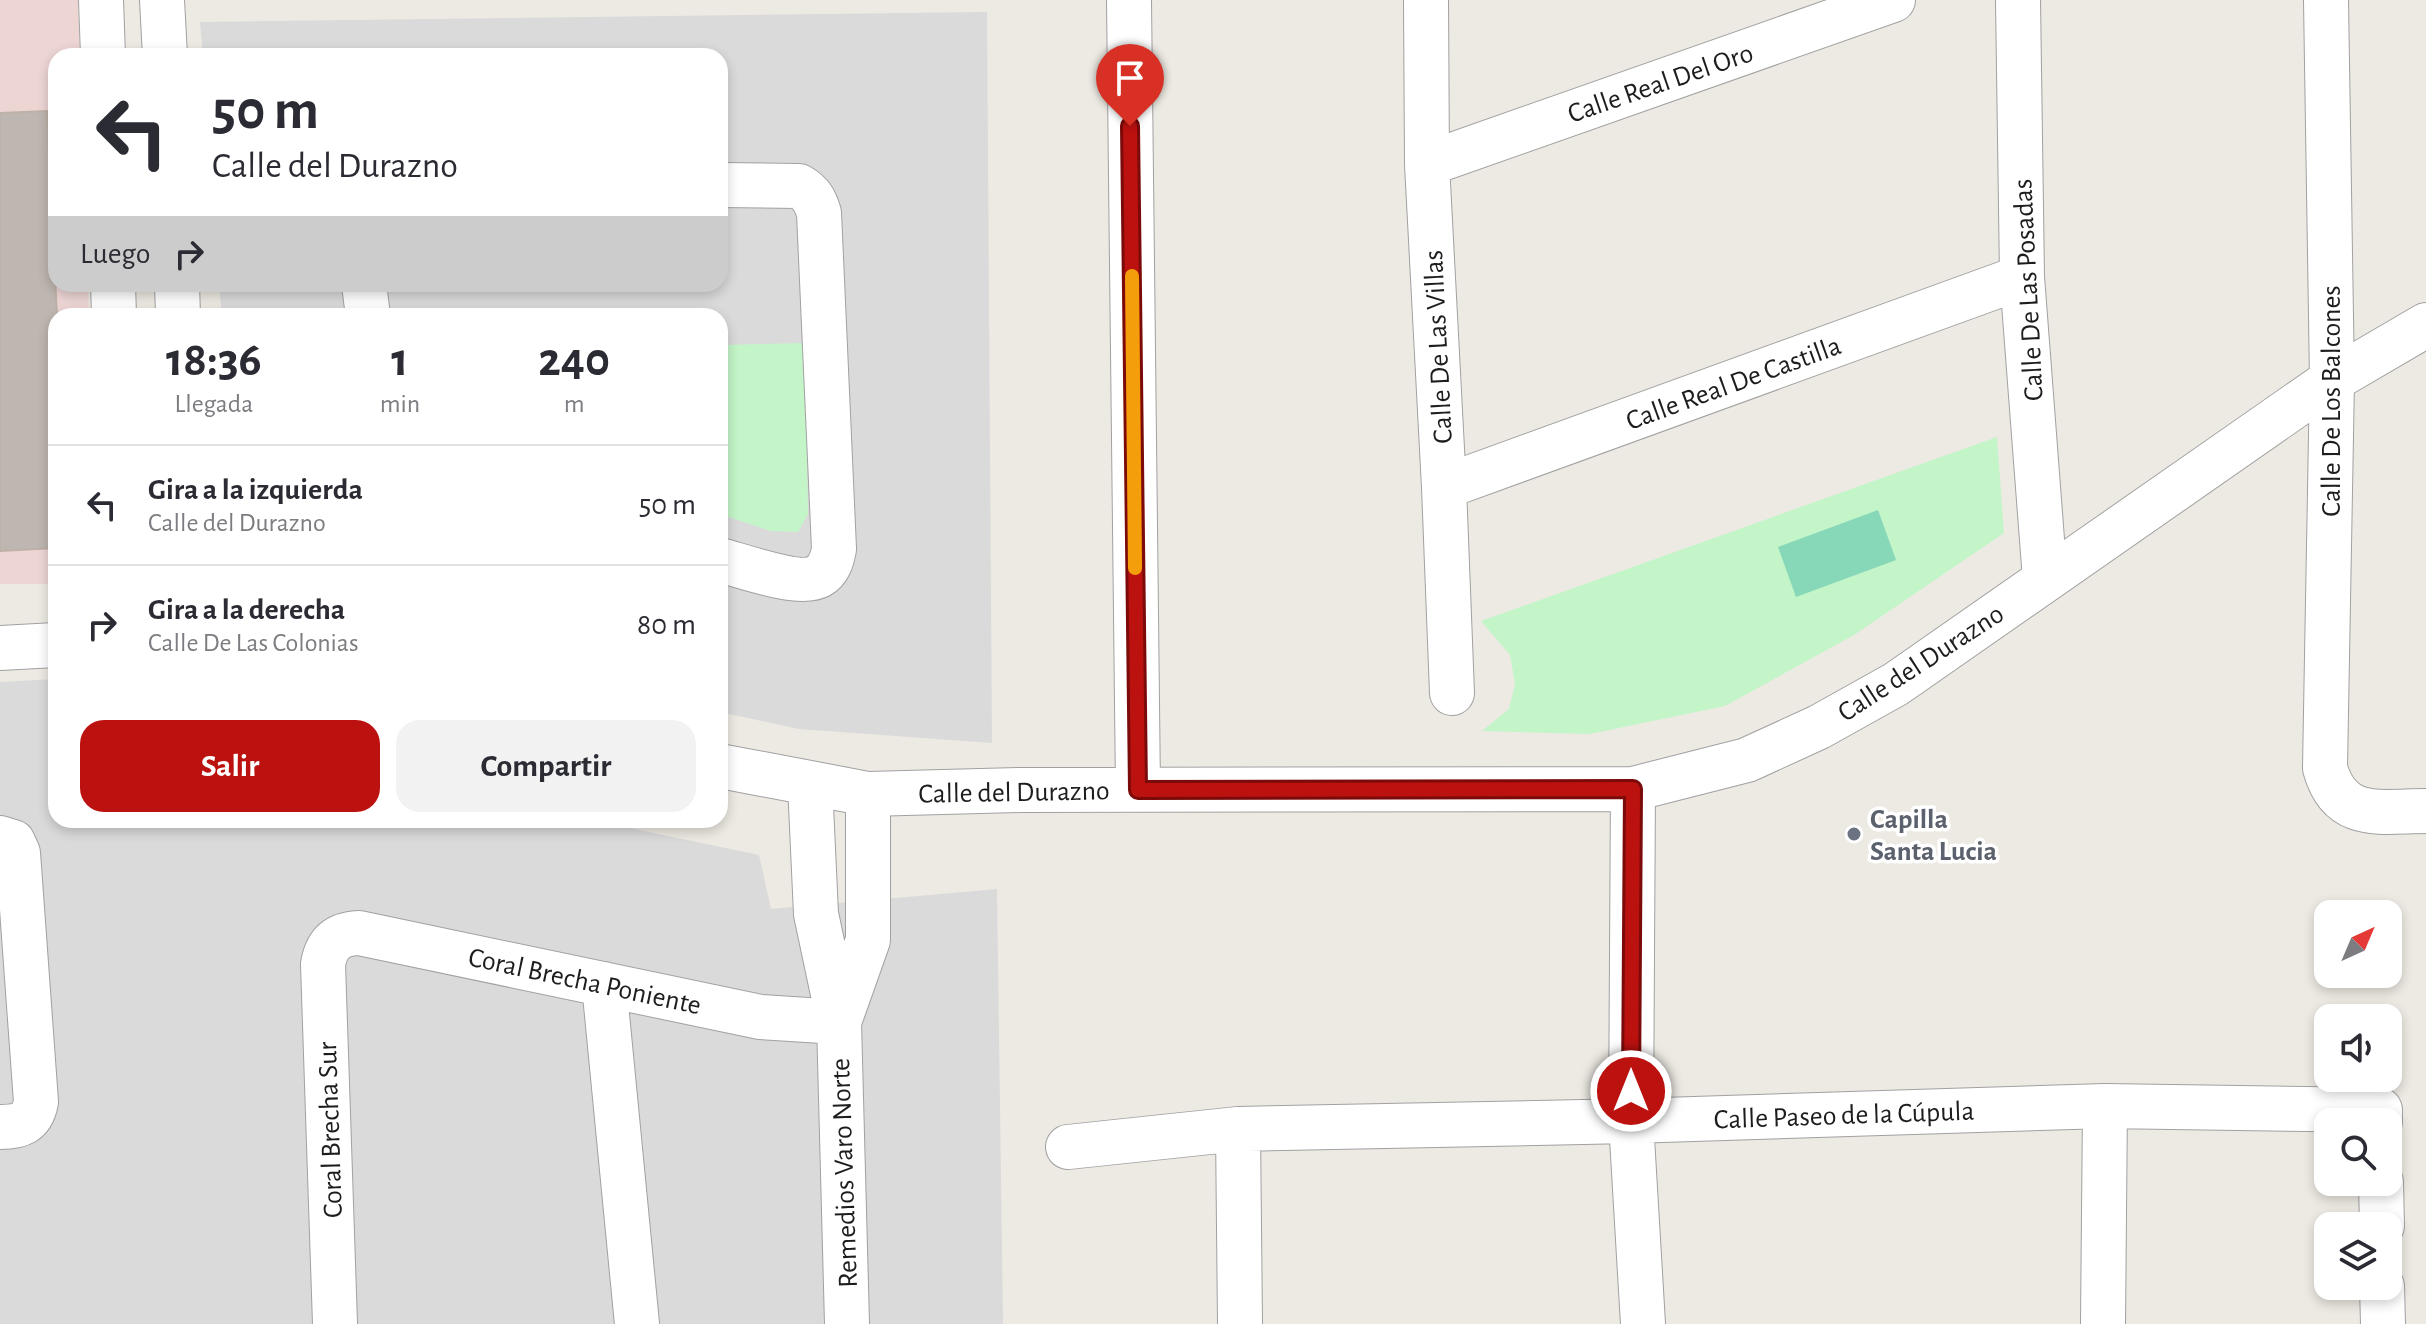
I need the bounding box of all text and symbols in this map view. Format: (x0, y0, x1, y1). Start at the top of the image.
street label: Calle Real Del Oro (1564, 39, 1757, 129)
pin (1096, 44, 1164, 126)
icon: arrive (1108, 56, 1152, 100)
icon: left (80, 80, 184, 184)
text: 50 m (212, 83, 319, 139)
text: Calle del Durazno (212, 148, 458, 184)
street label: Calle De Las Posadas (2009, 178, 2049, 402)
icon: right (167, 232, 211, 276)
text: Luego (80, 239, 151, 269)
street label: Calle De Las Villas (1420, 249, 1458, 444)
street label: Calle De Los Balcones (2318, 285, 2346, 517)
street label: Calle Real De Castilla (1622, 332, 1845, 436)
text: 18:36 (166, 337, 262, 385)
text: 1 (391, 337, 409, 385)
text: 240 (538, 337, 610, 385)
text: Llegada (174, 391, 253, 417)
text: min (380, 391, 420, 417)
text: m (564, 391, 585, 417)
text: Gira a la izquierda (148, 475, 363, 505)
icon: left (80, 483, 124, 527)
text: 50 m (639, 490, 696, 520)
text: Calle del Durazno (148, 510, 326, 536)
text: Gira a la derecha (148, 595, 345, 625)
street label: Calle del Durazno (1833, 600, 2009, 728)
icon: right (80, 603, 124, 647)
text: 80 m (637, 610, 696, 640)
text: Calle De Las Colonias (148, 630, 359, 656)
button: Salir (80, 720, 380, 812)
button: Compartir (396, 720, 696, 812)
street label: Calle del Durazno (918, 777, 1110, 809)
place label: Capilla Santa Lucia (1870, 806, 1997, 866)
marker: Capilla Santa Lucia (1845, 825, 1863, 843)
north arrow (2314, 900, 2402, 988)
map controls (2314, 900, 2402, 1300)
street label: Coral Brecha Poniente (466, 944, 703, 1020)
button: sound (2314, 1004, 2402, 1092)
street label: Coral Brecha Sur (314, 1041, 348, 1219)
position arrow (1589, 1049, 1673, 1133)
street label: Remedios Varo Norte (827, 1058, 863, 1288)
street label: Calle Paseo de la Cúpula (1713, 1097, 1975, 1135)
button: search (2314, 1108, 2402, 1196)
button: layers (2314, 1212, 2402, 1300)

